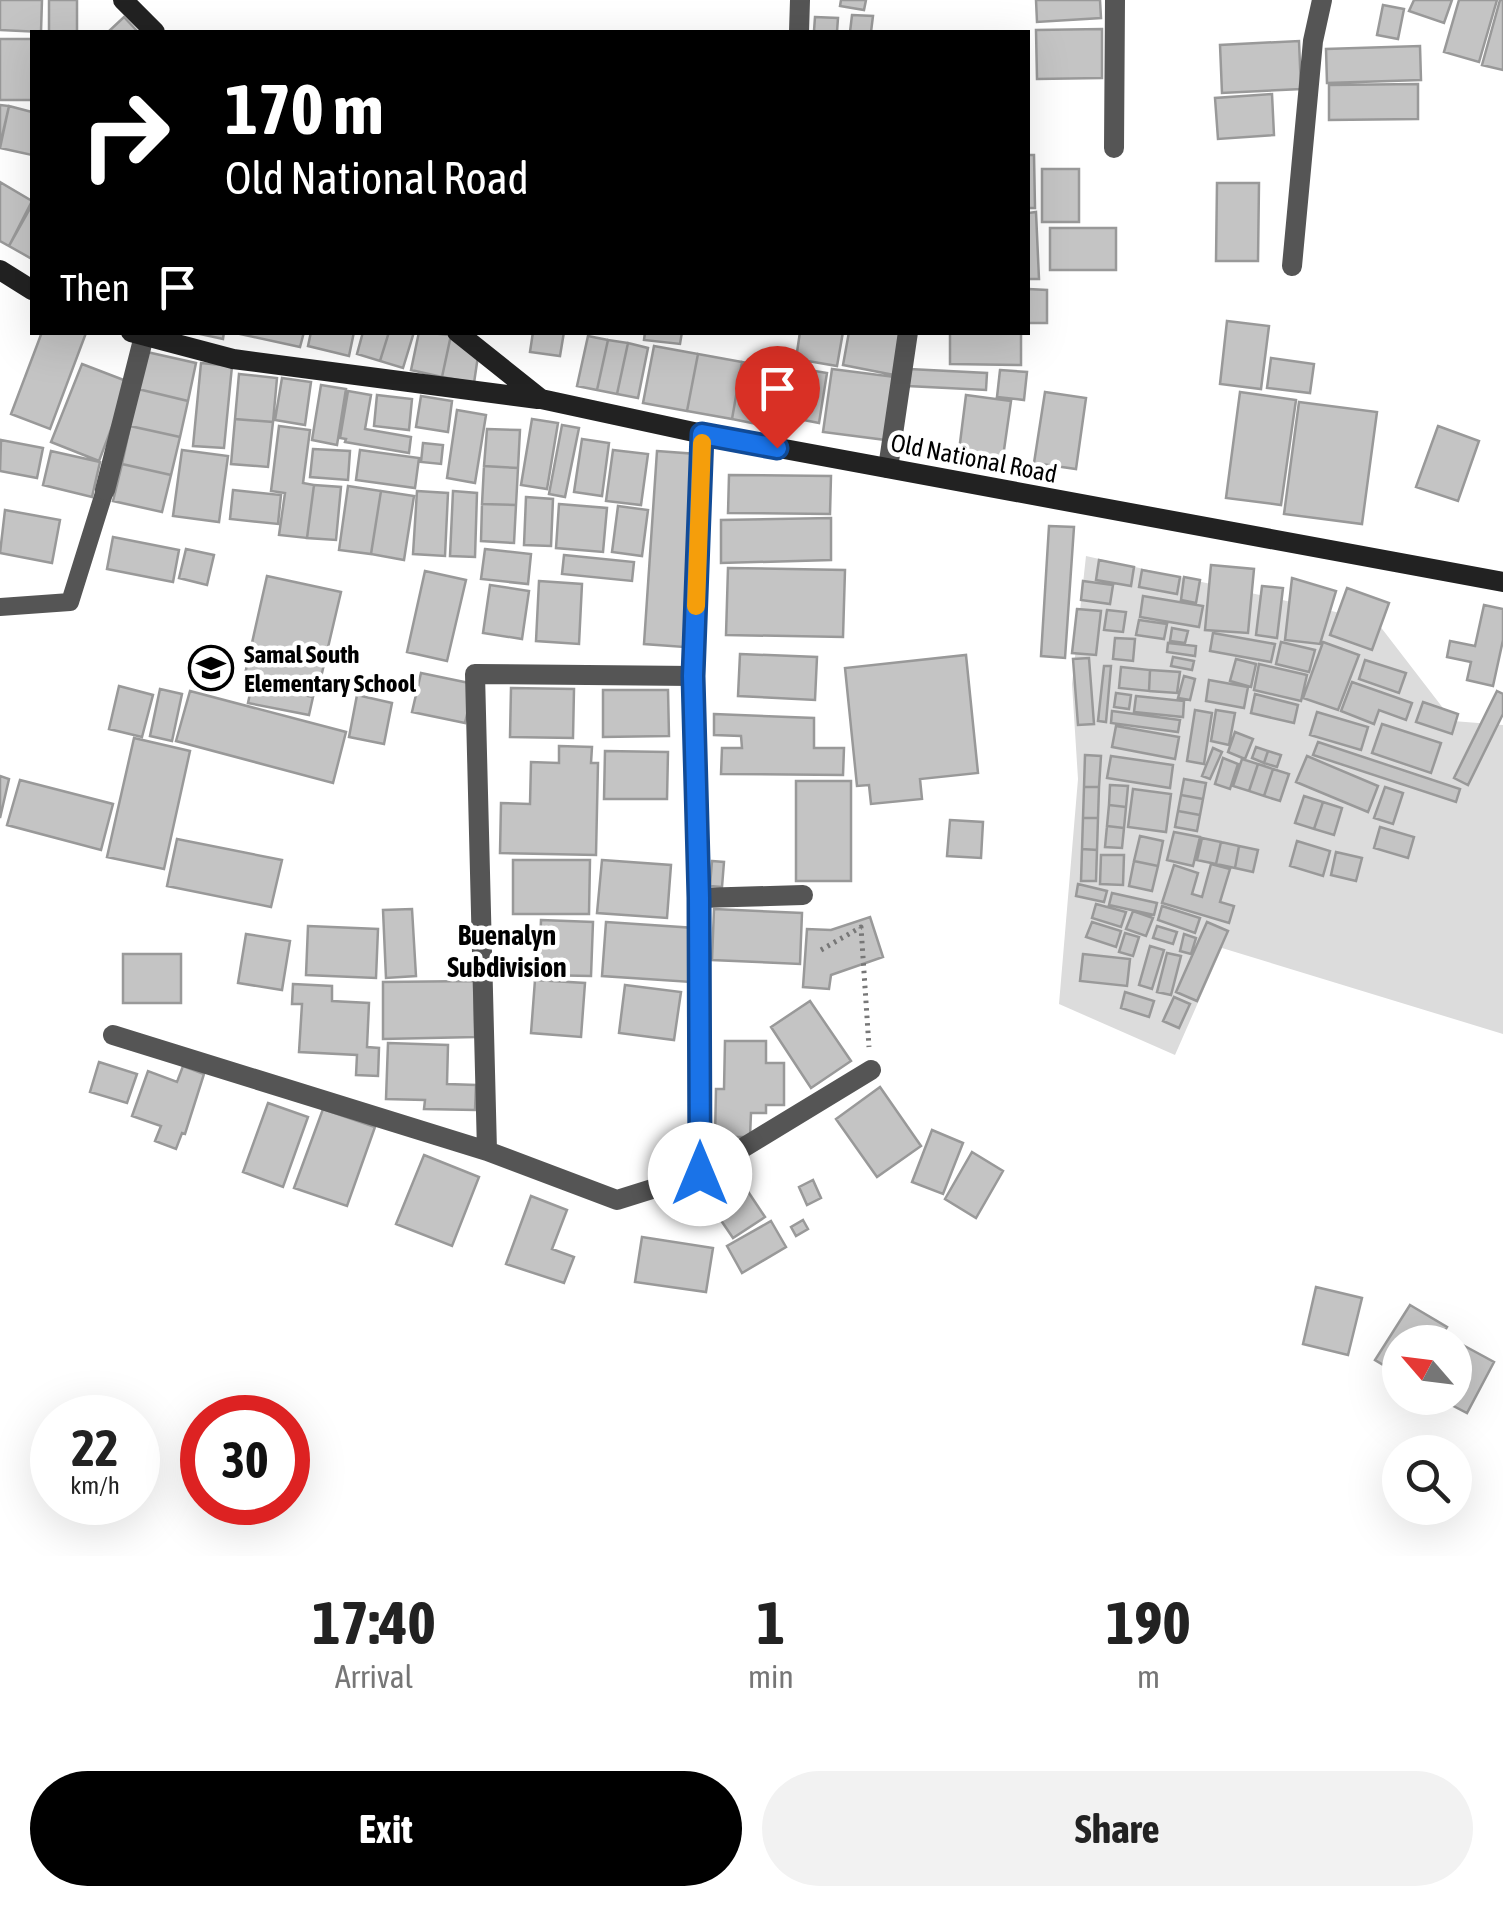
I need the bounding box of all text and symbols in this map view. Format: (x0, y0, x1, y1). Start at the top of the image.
text: 170 m (225, 69, 384, 149)
icon: right (60, 70, 190, 200)
text: Old National Road (225, 152, 529, 204)
icon: arrive (150, 260, 205, 315)
text: Then (60, 266, 130, 309)
pin (735, 346, 820, 449)
icon: arrive (750, 361, 805, 416)
street label: Old National Road (888, 428, 1060, 488)
place label: Samal South Elementary School (244, 640, 416, 697)
school or university icon: Samal South Elementary School (188, 645, 234, 691)
district label: Buenalyn Subdivision (447, 919, 567, 983)
position arrow (648, 1122, 752, 1226)
north arrow (1382, 1325, 1472, 1415)
map controls (1382, 1325, 1472, 1525)
speed limit sign: 30 (180, 1395, 310, 1525)
text: 22 (71, 1419, 118, 1477)
button: search (1382, 1435, 1472, 1525)
text: km/h (70, 1471, 120, 1499)
text: 17:40 (312, 1588, 436, 1657)
text: 1 (757, 1588, 785, 1657)
text: 190 (1106, 1588, 1191, 1657)
text: Arrival (335, 1658, 413, 1695)
text: min (748, 1658, 794, 1695)
text: m (1137, 1658, 1160, 1695)
button: Exit (30, 1771, 742, 1886)
button: Share (762, 1771, 1473, 1886)

